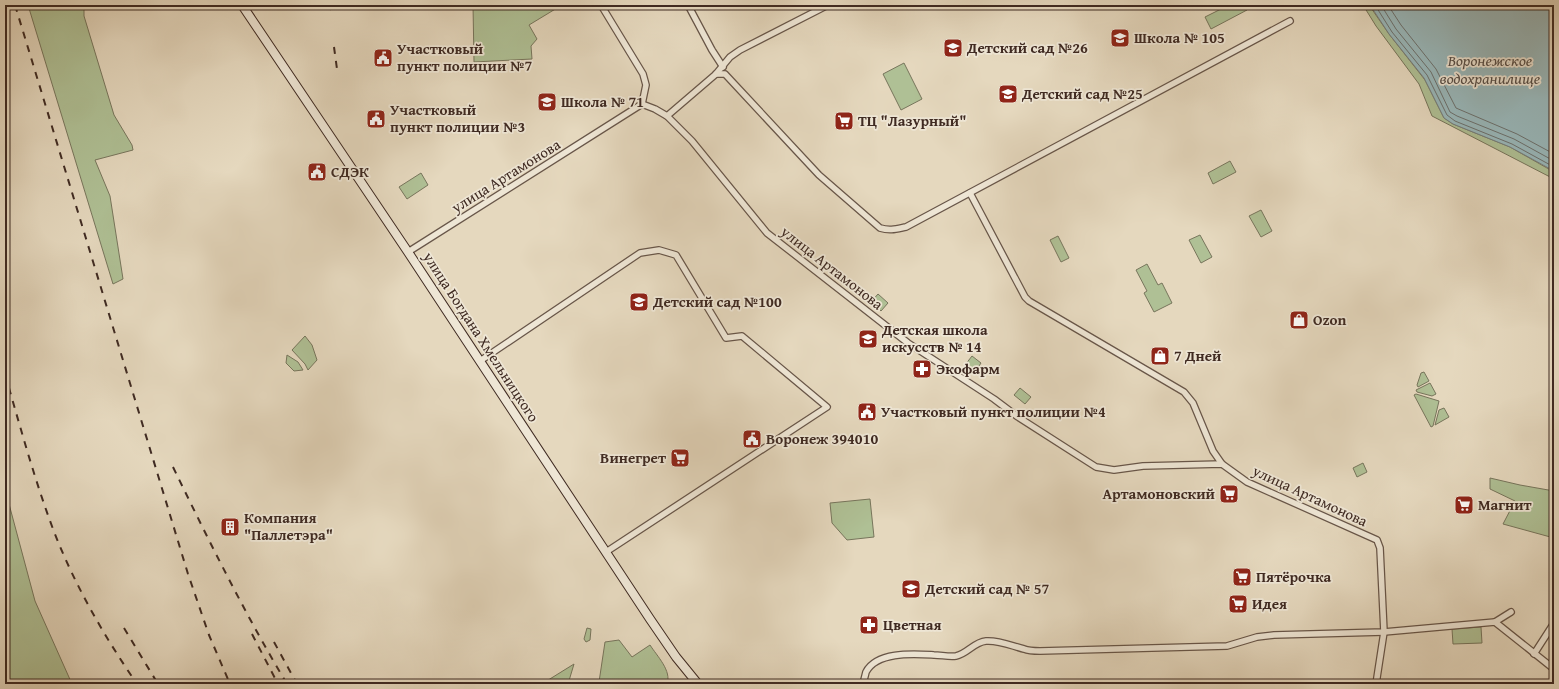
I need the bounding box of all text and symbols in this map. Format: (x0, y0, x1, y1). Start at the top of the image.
school or university icon: Школа № 105 (1109, 27, 1131, 49)
place label: Школа № 105 (1134, 27, 1225, 48)
school or university icon: Детский сад №26 (942, 37, 964, 59)
place label: Детский сад №26 (966, 37, 1088, 58)
place label: Участковый пункт полиции №7 (397, 38, 532, 76)
public building icon: Участковый пункт полиции №7 (372, 47, 394, 69)
water label: Воронежское водохранилище (1440, 48, 1541, 90)
school or university icon: Детский сад №25 (997, 83, 1019, 105)
place label: Детский сад №25 (1021, 83, 1143, 104)
school or university icon: Школа № 71 (536, 91, 558, 113)
place label: Школа № 71 (561, 91, 644, 112)
place label: Участковый пункт полиции №3 (390, 99, 525, 137)
public building icon: Участковый пункт полиции №3 (365, 108, 387, 130)
supermarket icon: ТЦ "Лазурный" (833, 110, 855, 132)
place label: ТЦ "Лазурный" (858, 110, 967, 131)
street label: улица Артамонова (447, 133, 565, 218)
public building icon: СДЭК (306, 161, 328, 183)
place label: СДЭК (331, 161, 369, 182)
street label: улица Артамонова (776, 220, 889, 315)
street label: улица Богдана Хмельницкого (418, 247, 545, 426)
school or university icon: Детский сад №100 (628, 291, 650, 313)
place label: Детский сад №100 (652, 291, 782, 312)
shop icon: Ozon (1288, 309, 1310, 331)
place label: Ozon (1313, 309, 1347, 330)
place label: Детская школа искусств № 14 (881, 319, 988, 357)
school or university icon: Детская школа искусств № 14 (857, 328, 879, 350)
shop icon: 7 Дней (1149, 345, 1171, 367)
place label: 7 Дней (1174, 345, 1222, 366)
pharmacy icon: Экофарм (911, 358, 933, 380)
place label: Экофарм (936, 358, 1000, 379)
public building icon: Участковый пункт полиции №4 (856, 401, 878, 423)
place label: Участковый пункт полиции №4 (881, 401, 1106, 422)
public building icon: Воронеж 394010 (741, 428, 763, 450)
place label: Воронеж 394010 (766, 428, 878, 449)
place label: Винегрет (600, 447, 667, 468)
supermarket icon: Винегрет (669, 447, 691, 469)
street label: улица Артамонова (1248, 459, 1372, 532)
place label: Артамоновский (1102, 483, 1216, 504)
supermarket icon: Артамоновский (1218, 483, 1240, 505)
supermarket icon: Магнит (1453, 494, 1475, 516)
place label: Магнит (1478, 494, 1533, 515)
place label: Компания "Паллетэра" (244, 507, 333, 545)
building icon: Компания "Паллетэра" (219, 516, 241, 538)
supermarket icon: Пятёрочка (1231, 566, 1253, 588)
place label: Пятёрочка (1256, 566, 1332, 587)
school or university icon: Детский сад № 57 (900, 578, 922, 600)
place label: Детский сад № 57 (924, 578, 1049, 599)
supermarket icon: Идея (1227, 593, 1249, 615)
place label: Идея (1252, 593, 1287, 614)
pharmacy icon: Цветная (858, 614, 880, 636)
place label: Цветная (883, 614, 942, 635)

